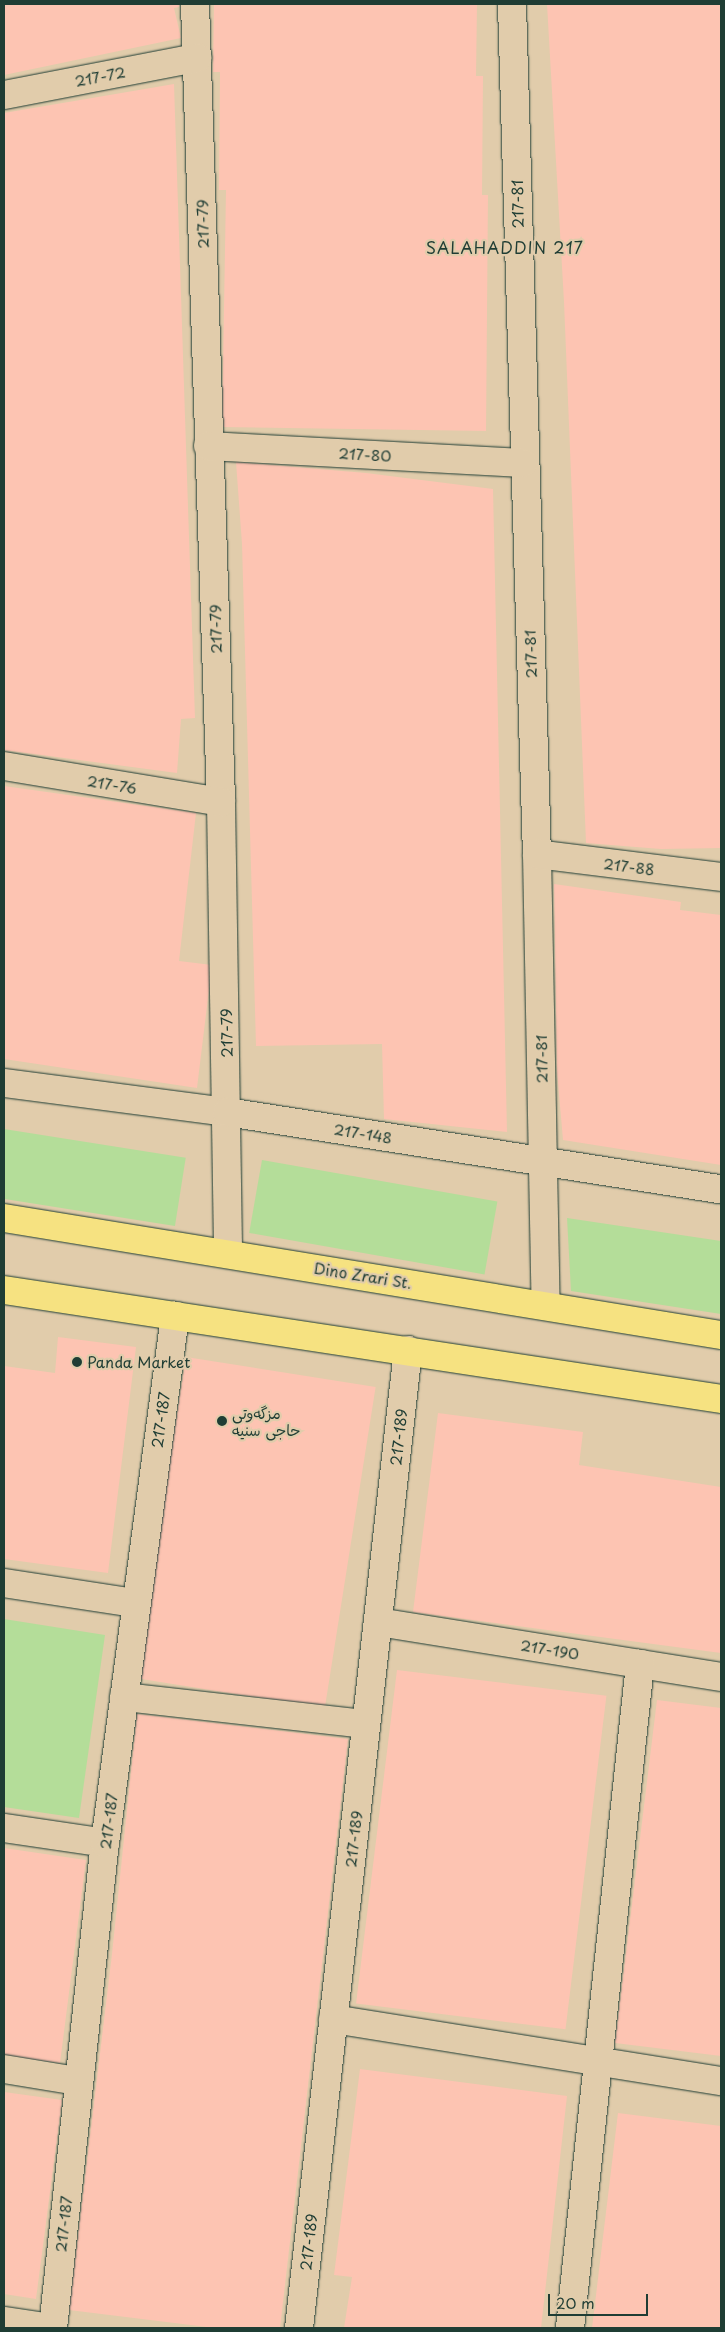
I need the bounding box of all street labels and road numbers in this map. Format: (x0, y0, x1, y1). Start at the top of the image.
street label: 217-72 (73, 62, 127, 90)
street label: 217-81 (508, 180, 526, 228)
street label: 217-79 (192, 199, 212, 249)
street label: 217-80 (338, 444, 392, 464)
street label: 217-79 (205, 604, 225, 654)
street label: 217-81 (520, 629, 540, 679)
street label: 217-76 (86, 771, 138, 797)
street label: 217-88 (602, 854, 656, 878)
street label: 217-79 (217, 1008, 235, 1058)
street label: 217-81 (532, 1035, 550, 1083)
street label: 217-148 (333, 1120, 393, 1146)
street label: Dino Zrari St. (313, 1258, 413, 1292)
street label: 217-187 (147, 1391, 173, 1449)
street label: 217-189 (386, 1408, 410, 1466)
street label: 217-190 (519, 1635, 581, 1663)
street label: 217-187 (96, 1792, 120, 1850)
street label: 217-189 (341, 1810, 365, 1868)
street label: 217-187 (51, 2195, 75, 2253)
street label: 217-189 (296, 2213, 320, 2271)

